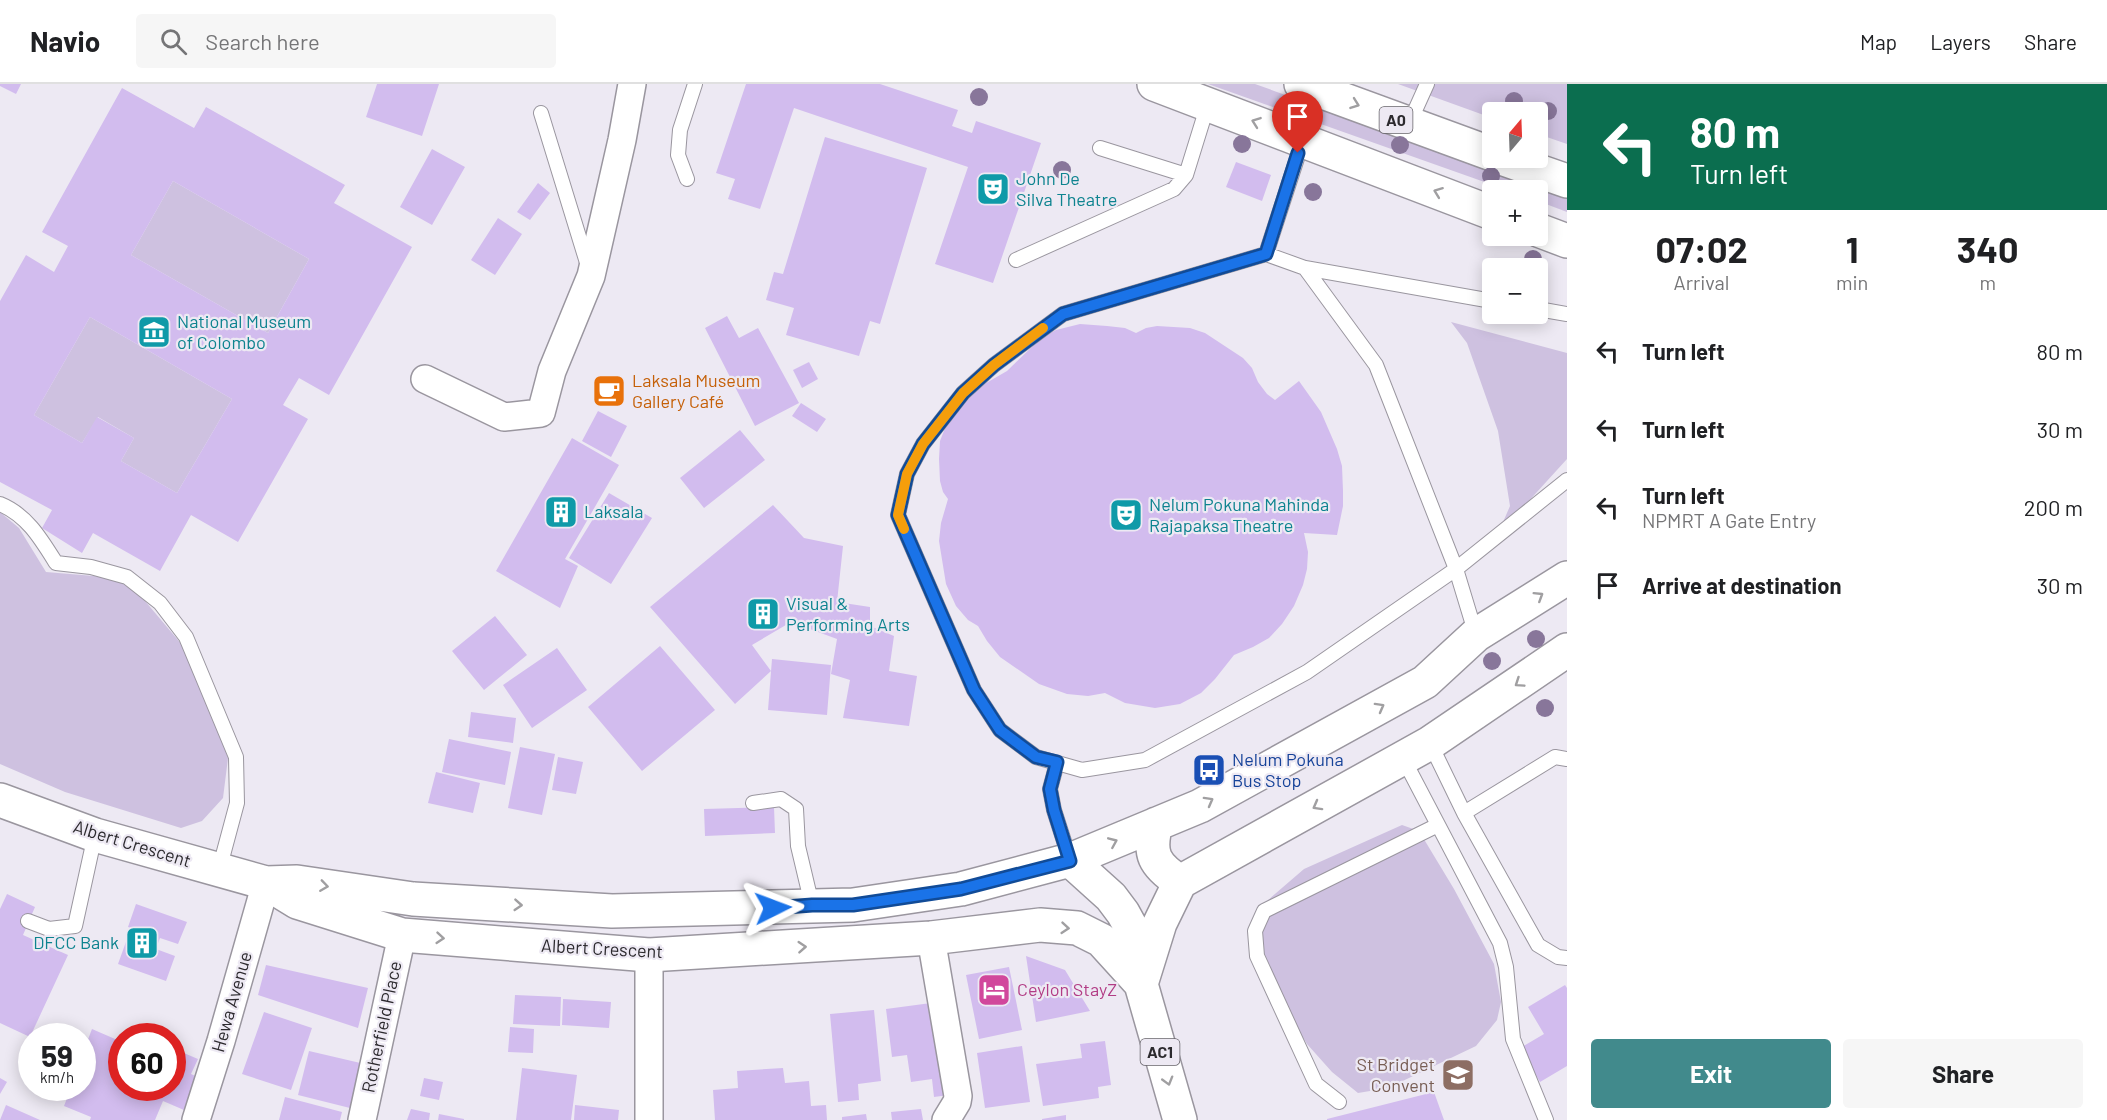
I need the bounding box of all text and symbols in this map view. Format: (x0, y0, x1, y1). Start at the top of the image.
search box (136, 14, 556, 68)
text: Navio (30, 24, 100, 58)
icon: search (157, 25, 190, 58)
text: Search here (205, 28, 320, 54)
text: Map (1860, 29, 1897, 54)
text: Layers (1930, 29, 1991, 54)
text: Share (2024, 29, 2077, 54)
pin (1272, 91, 1323, 153)
one-way arrow (1350, 97, 1360, 110)
icon: arrive (1281, 100, 1314, 133)
north arrow (1482, 102, 1548, 168)
map controls (1482, 102, 1548, 324)
text: 80 m (1690, 106, 1780, 156)
road number: A0 (1380, 107, 1412, 133)
icon: left (1591, 108, 1669, 186)
one-way arrow (1251, 117, 1262, 129)
text: Turn left (1690, 157, 1788, 189)
place label: John De Silva Theatre (1016, 167, 1117, 210)
theatre icon: John De Silva Theatre (975, 171, 1011, 207)
button: + (1482, 180, 1548, 246)
one-way arrow (1433, 186, 1444, 199)
text: 07:02 (1655, 227, 1748, 270)
text: 1 (1846, 227, 1859, 270)
text: 340 (1957, 227, 2019, 270)
button: − (1482, 258, 1548, 324)
text: Arrival (1674, 270, 1729, 294)
text: min (1836, 270, 1868, 294)
text: m (1979, 270, 1996, 294)
place label: National Museum of Colombo (177, 310, 311, 353)
museum icon: National Museum of Colombo (136, 314, 172, 350)
icon: left (1591, 335, 1624, 368)
text: Turn left (1642, 338, 1725, 364)
text: 80 m (2037, 338, 2083, 364)
place label: Laksala Museum Gallery Café (632, 369, 760, 412)
cafe icon: Laksala Museum Gallery Café (591, 373, 627, 409)
icon: left (1591, 413, 1624, 446)
text: Turn left (1642, 416, 1725, 442)
text: 30 m (2037, 416, 2083, 442)
text: Turn left (1642, 482, 1725, 508)
icon: left (1591, 491, 1624, 524)
place label: Nelum Pokuna Mahinda Rajapaksa Theatre (1149, 493, 1329, 536)
building icon: Laksala (543, 494, 579, 530)
text: 200 m (2024, 494, 2083, 520)
theatre icon: Nelum Pokuna Mahinda Rajapaksa Theatre (1108, 497, 1144, 533)
place label: Laksala (584, 500, 644, 522)
text: NPMRT A Gate Entry (1642, 508, 1816, 532)
icon: arrive (1591, 569, 1624, 602)
text: Arrive at destination (1642, 572, 1841, 598)
text: 30 m (2037, 572, 2083, 598)
one-way arrow (1533, 591, 1543, 603)
place label: Visual & Performing Arts (786, 592, 910, 635)
building icon: Visual & Performing Arts (745, 596, 781, 632)
one-way arrow (1514, 675, 1525, 686)
one-way arrow (1374, 703, 1384, 714)
place label: Nelum Pokuna Bus Stop (1232, 748, 1344, 791)
bus stop icon: Nelum Pokuna Bus Stop (1191, 752, 1227, 788)
one-way arrow (1203, 797, 1214, 808)
one-way arrow (1312, 799, 1323, 810)
street label: Albert Crescent (71, 815, 194, 871)
one-way arrow (1106, 837, 1117, 849)
position arrow (741, 876, 805, 940)
one-way arrow (319, 879, 328, 891)
one-way arrow (513, 899, 522, 912)
one-way arrow (1061, 921, 1070, 934)
building icon: DFCC Bank (124, 925, 160, 961)
place label: DFCC Bank (33, 931, 119, 953)
one-way arrow (435, 931, 444, 944)
street label: Albert Crescent (541, 934, 664, 962)
one-way arrow (797, 940, 806, 953)
street label: Hewa Avenue (206, 949, 256, 1055)
street label: Rotherfield Place (356, 959, 406, 1095)
hotel icon: Ceylon StayZ (976, 972, 1012, 1008)
place label: Ceylon StayZ (1017, 978, 1117, 1000)
speed limit sign: 60 (108, 1023, 186, 1101)
text: 59 (41, 1037, 73, 1073)
road number: AC1 (1140, 1039, 1180, 1065)
button: Exit (1591, 1039, 1831, 1108)
button: Share (1843, 1039, 2083, 1108)
place label: St Bridget Convent (1356, 1053, 1435, 1096)
school or university icon: St Bridget Convent (1440, 1057, 1476, 1093)
text: km/h (40, 1068, 74, 1086)
one-way arrow (1161, 1075, 1173, 1086)

